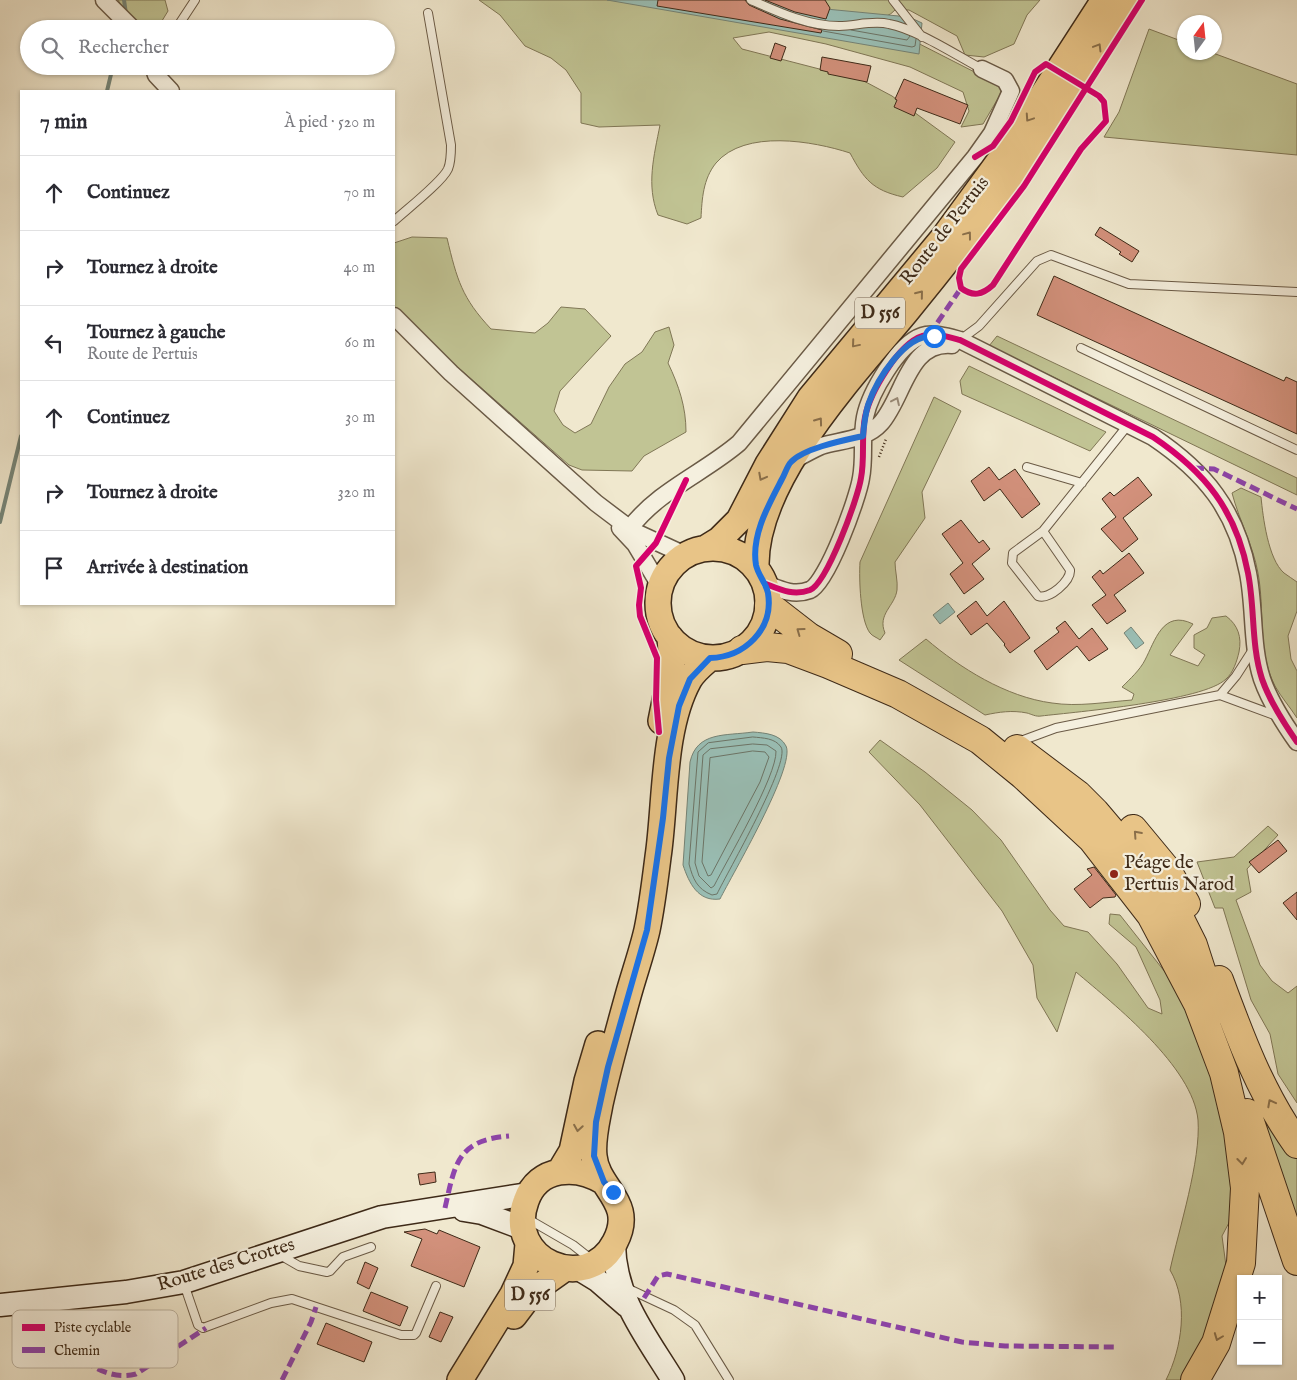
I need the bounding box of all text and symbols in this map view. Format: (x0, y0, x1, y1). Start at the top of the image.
north arrow (1177, 15, 1222, 60)
search box (20, 20, 395, 75)
icon: search (38, 34, 66, 62)
text: Rechercher (78, 36, 169, 60)
one-way arrow (1092, 43, 1101, 52)
text: 7 min (40, 109, 87, 136)
text: À pied · 520 m (285, 113, 375, 133)
one-way arrow (1025, 113, 1035, 122)
street label: Route de Pertuis (895, 172, 995, 290)
icon: ahead (40, 179, 68, 207)
text: Continuez (87, 181, 170, 205)
text: 70 m (344, 183, 375, 203)
one-way arrow (962, 231, 971, 241)
icon: right (40, 254, 68, 282)
text: Tournez à droite (87, 256, 218, 280)
text: 40 m (343, 258, 375, 278)
one-way arrow (915, 291, 923, 300)
road number: D 556 (855, 298, 905, 328)
text: Tournez à gauche (87, 321, 226, 345)
route start (923, 325, 946, 348)
icon: left (40, 329, 68, 357)
text: 60 m (345, 333, 375, 353)
one-way arrow (852, 338, 861, 347)
text: Route de Pertuis (87, 345, 198, 365)
one-way arrow (890, 397, 900, 406)
icon: ahead (40, 404, 68, 432)
text: Continuez (87, 406, 170, 430)
text: 30 m (345, 408, 375, 428)
one-way arrow (813, 417, 822, 427)
one-way arrow (758, 471, 768, 480)
icon: right (40, 479, 68, 507)
text: Tournez à droite (87, 481, 218, 505)
text: 320 m (338, 483, 375, 503)
icon: arrive (40, 554, 68, 582)
text: Arrivée à destination (87, 556, 248, 580)
one-way arrow (796, 628, 806, 637)
one-way arrow (1134, 830, 1143, 839)
place label: Péage de Pertuis Narod (1124, 851, 1235, 897)
marker: Péage de Pertuis Narod (1108, 868, 1120, 880)
one-way arrow (1267, 1099, 1277, 1108)
one-way arrow (573, 1124, 584, 1132)
one-way arrow (1236, 1157, 1247, 1165)
route end (602, 1181, 625, 1204)
street label: Route des Crottes (154, 1233, 298, 1297)
map controls (1237, 1275, 1282, 1365)
button: + (1237, 1275, 1282, 1320)
road number: D 556 (505, 1280, 555, 1310)
legend (12, 1310, 178, 1368)
text: Piste cyclable (54, 1319, 132, 1337)
button: − (1237, 1320, 1282, 1365)
one-way arrow (1214, 1332, 1224, 1341)
text: Chemin (54, 1342, 100, 1360)

